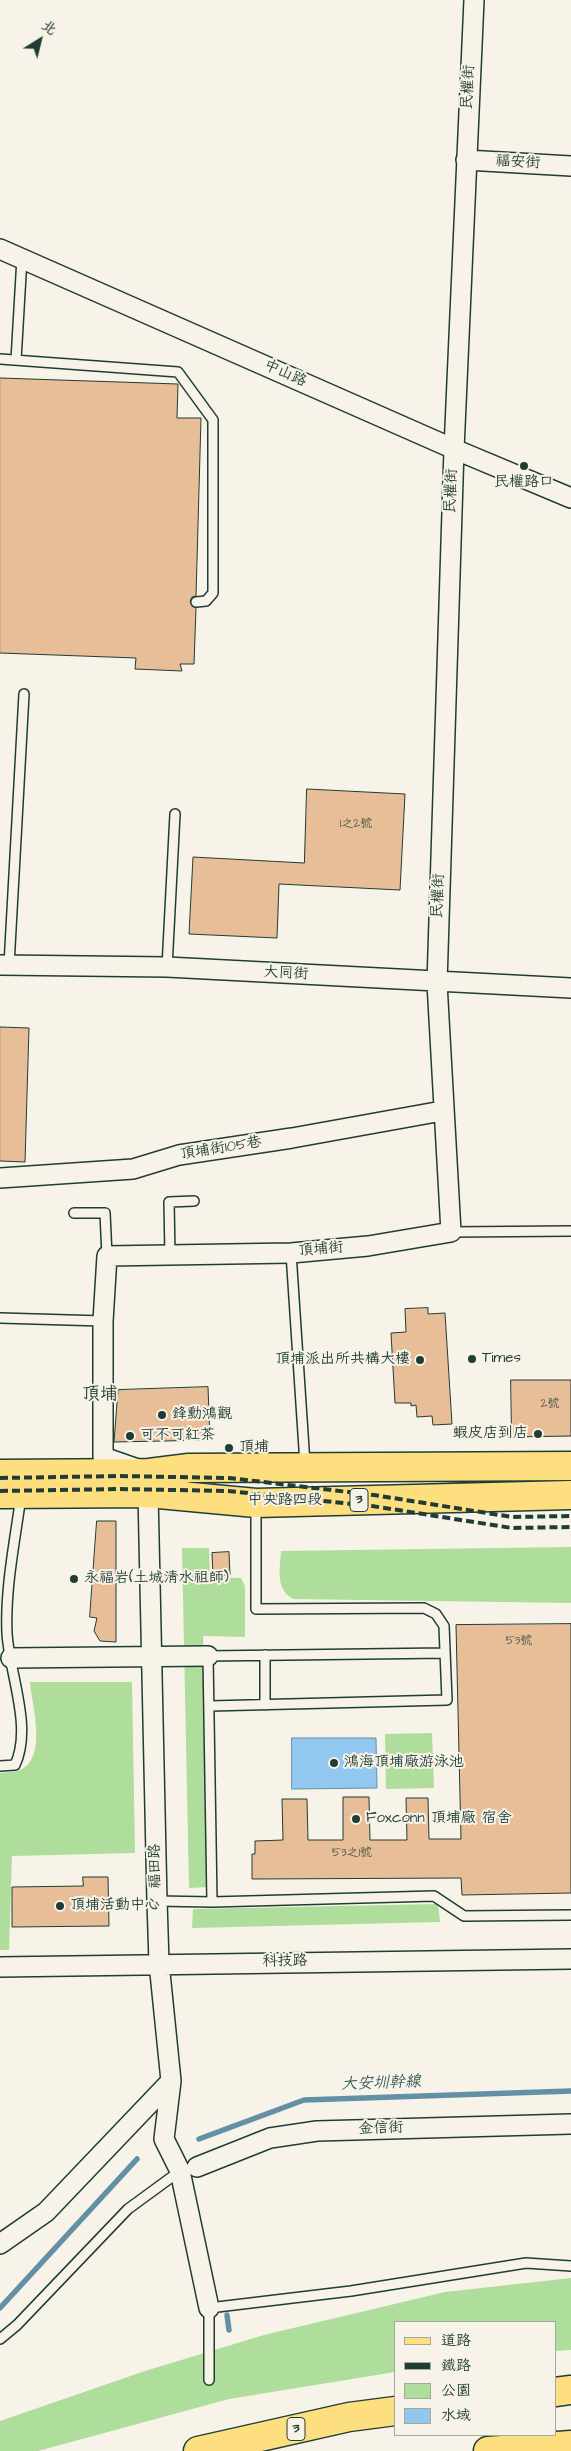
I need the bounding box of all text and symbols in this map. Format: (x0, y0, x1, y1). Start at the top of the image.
north arrow (15, 15, 65, 65)
text: 北 (37, 16, 60, 40)
street label: 民權街 (459, 64, 479, 110)
street label: 福安街 (495, 153, 541, 173)
street label: 中山路 (261, 357, 309, 391)
marker: 民權路口 (518, 460, 530, 472)
street label: 民權街 (442, 468, 462, 514)
place label: 民權路口 (494, 474, 554, 492)
house number: 1之2號 (340, 817, 372, 831)
street label: 民權街 (429, 873, 449, 919)
street label: 大同街 (263, 964, 309, 984)
street label: 頂埔街105巷 (179, 1134, 263, 1164)
street label: 頂埔街 (298, 1239, 344, 1261)
place label: Times (482, 1350, 521, 1368)
place label: 頂埔派出所共構大樓 (275, 1351, 410, 1369)
marker: Times (466, 1353, 478, 1365)
marker: 頂埔派出所共構大樓 (414, 1354, 426, 1366)
district label: 頂埔 (82, 1384, 118, 1406)
house number: 2號 (541, 1397, 559, 1411)
place label: 鋒勳鴻觀 (172, 1406, 232, 1424)
marker: 鋒勳鴻觀 (156, 1409, 168, 1421)
place label: 蝦皮店到店 (453, 1425, 528, 1443)
place label: 可不可紅茶 (140, 1427, 215, 1445)
marker: 蝦皮店到店 (532, 1428, 544, 1440)
marker: 可不可紅茶 (124, 1430, 136, 1442)
place label: 頂埔 (239, 1439, 269, 1457)
marker: 頂埔 (223, 1442, 235, 1454)
road number: 3 (350, 1488, 368, 1512)
street label: 中央路四段 (248, 1492, 322, 1510)
place label: 永福岩(土城清水祖師) (84, 1570, 229, 1588)
marker: 永福岩(土城清水祖師) (68, 1573, 80, 1585)
house number: 53號 (506, 1634, 532, 1648)
place label: 鴻海頂埔廠游泳池 (344, 1754, 464, 1772)
marker: 鴻海頂埔廠游泳池 (328, 1757, 340, 1769)
place label: Foxconn 頂埔廠 宿舍 (366, 1810, 512, 1828)
marker: Foxconn 頂埔廠 宿舍 (350, 1813, 362, 1825)
street label: 福田路 (147, 1843, 165, 1889)
house number: 53之1號 (332, 1846, 372, 1860)
place label: 頂埔活動中心 (70, 1897, 160, 1915)
marker: 頂埔活動中心 (54, 1900, 66, 1912)
street label: 科技路 (262, 1953, 308, 1971)
water label: 大安圳幹線 (341, 2073, 421, 2095)
street label: 金信街 (358, 2119, 404, 2139)
legend (394, 2321, 556, 2436)
text: 道路 (441, 2330, 471, 2351)
text: 鐵路 (441, 2355, 471, 2376)
text: 公園 (441, 2380, 471, 2401)
text: 水域 (441, 2405, 471, 2426)
road number: 3 (287, 2418, 305, 2440)

